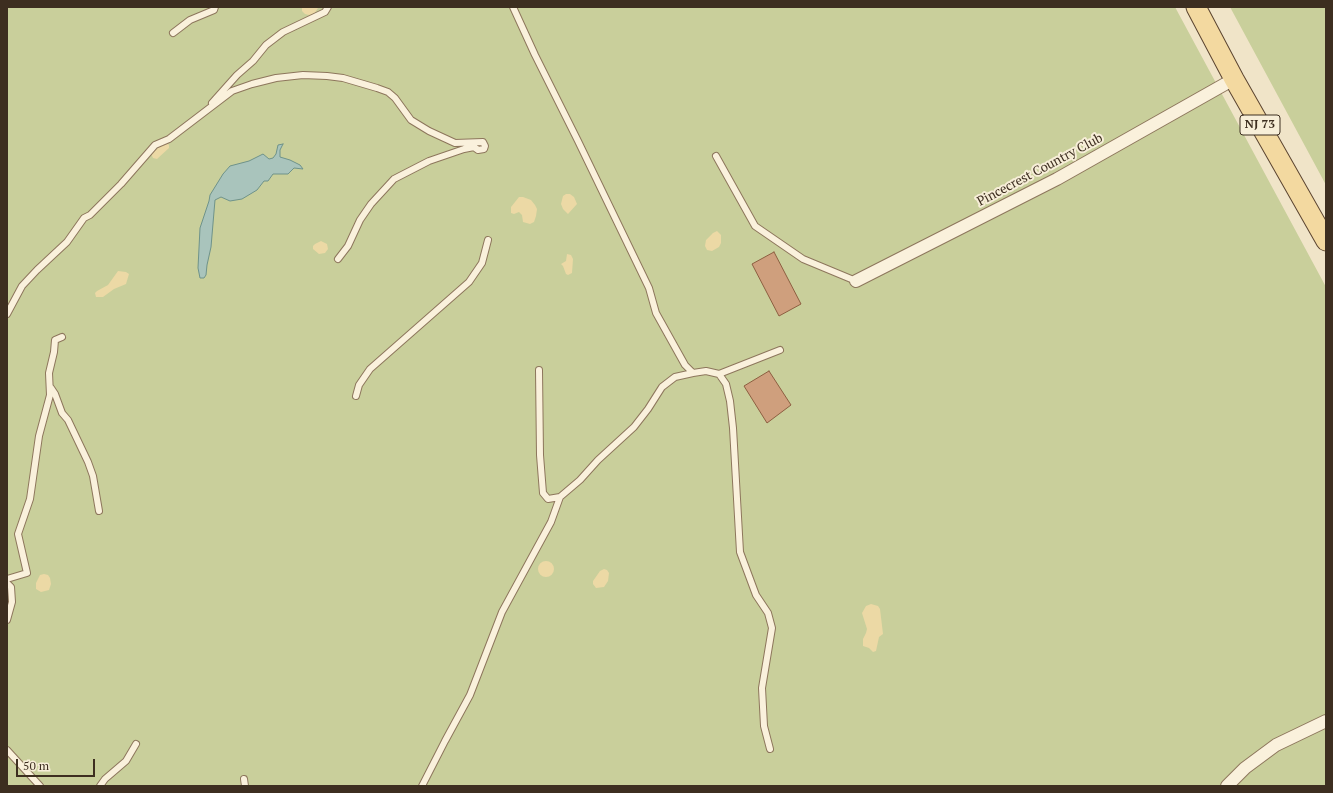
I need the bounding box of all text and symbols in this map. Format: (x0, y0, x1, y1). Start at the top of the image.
road number: NJ 73 (1240, 115, 1280, 135)
street label: Pincecrest Country Club (975, 130, 1105, 210)
scale bar (18, 751, 97, 777)
text: 50 m (23, 758, 49, 773)

